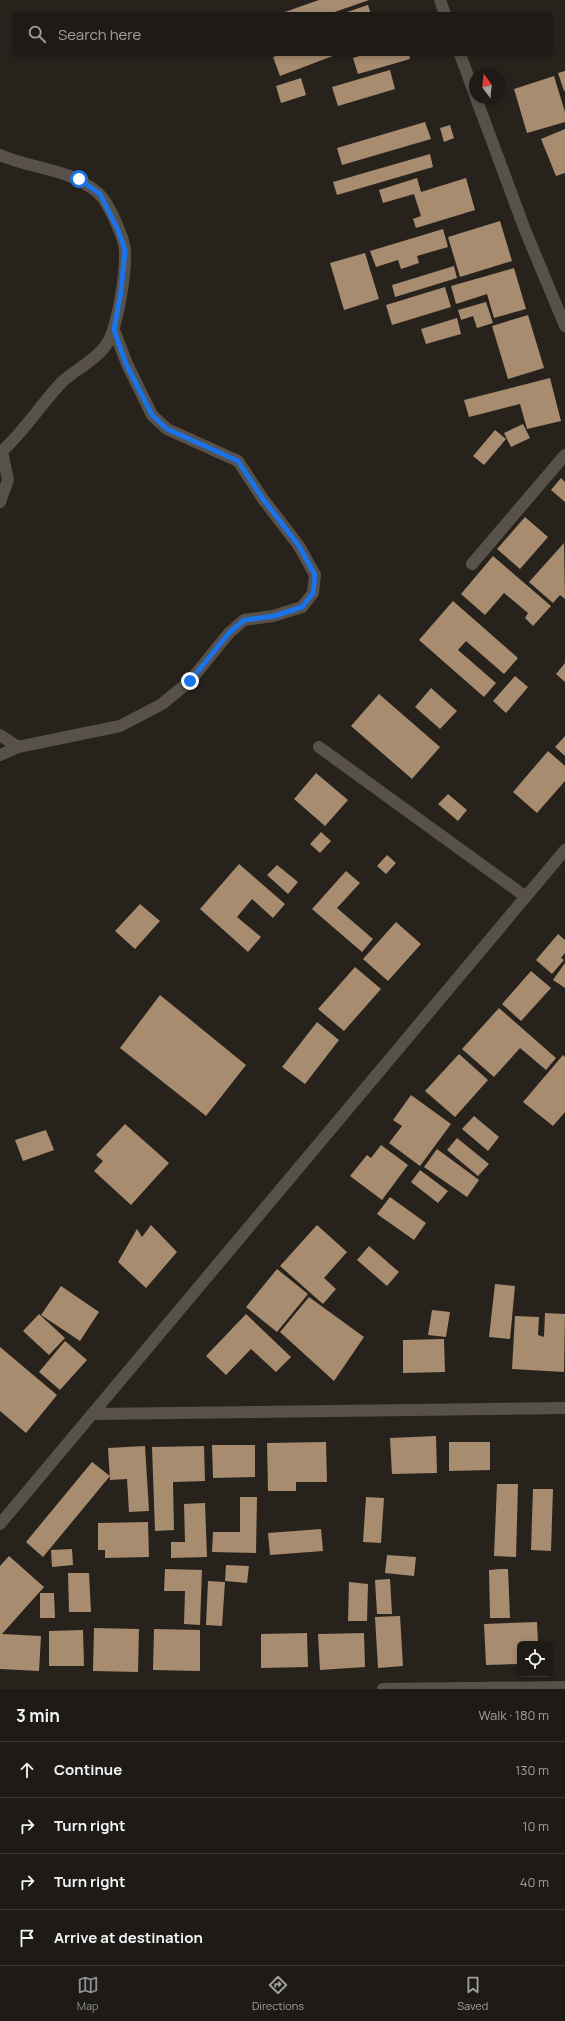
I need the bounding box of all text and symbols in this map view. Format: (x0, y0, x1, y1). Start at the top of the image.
search box (12, 12, 553, 56)
icon: search (26, 23, 48, 45)
text: Search here (58, 24, 141, 45)
north arrow (469, 68, 505, 104)
route start (70, 170, 88, 188)
route end (181, 672, 199, 690)
map controls (517, 1641, 553, 1677)
button: locate (517, 1641, 553, 1677)
text: 3 min (16, 1704, 60, 1727)
text: Walk · 180 m (478, 1706, 549, 1724)
icon: ahead (16, 1759, 38, 1781)
text: Continue (54, 1759, 122, 1780)
text: 130 m (515, 1761, 549, 1779)
icon: right (16, 1815, 38, 1837)
text: Turn right (54, 1815, 125, 1836)
text: 10 m (522, 1817, 549, 1835)
icon: right (16, 1871, 38, 1893)
text: Turn right (54, 1871, 125, 1892)
text: 40 m (520, 1873, 549, 1891)
icon: arrive (16, 1927, 38, 1949)
text: Arrive at destination (54, 1927, 203, 1948)
tab: Map (77, 1974, 99, 2013)
tab: Directions (252, 1974, 304, 2013)
tab: Saved (457, 1974, 488, 2013)

